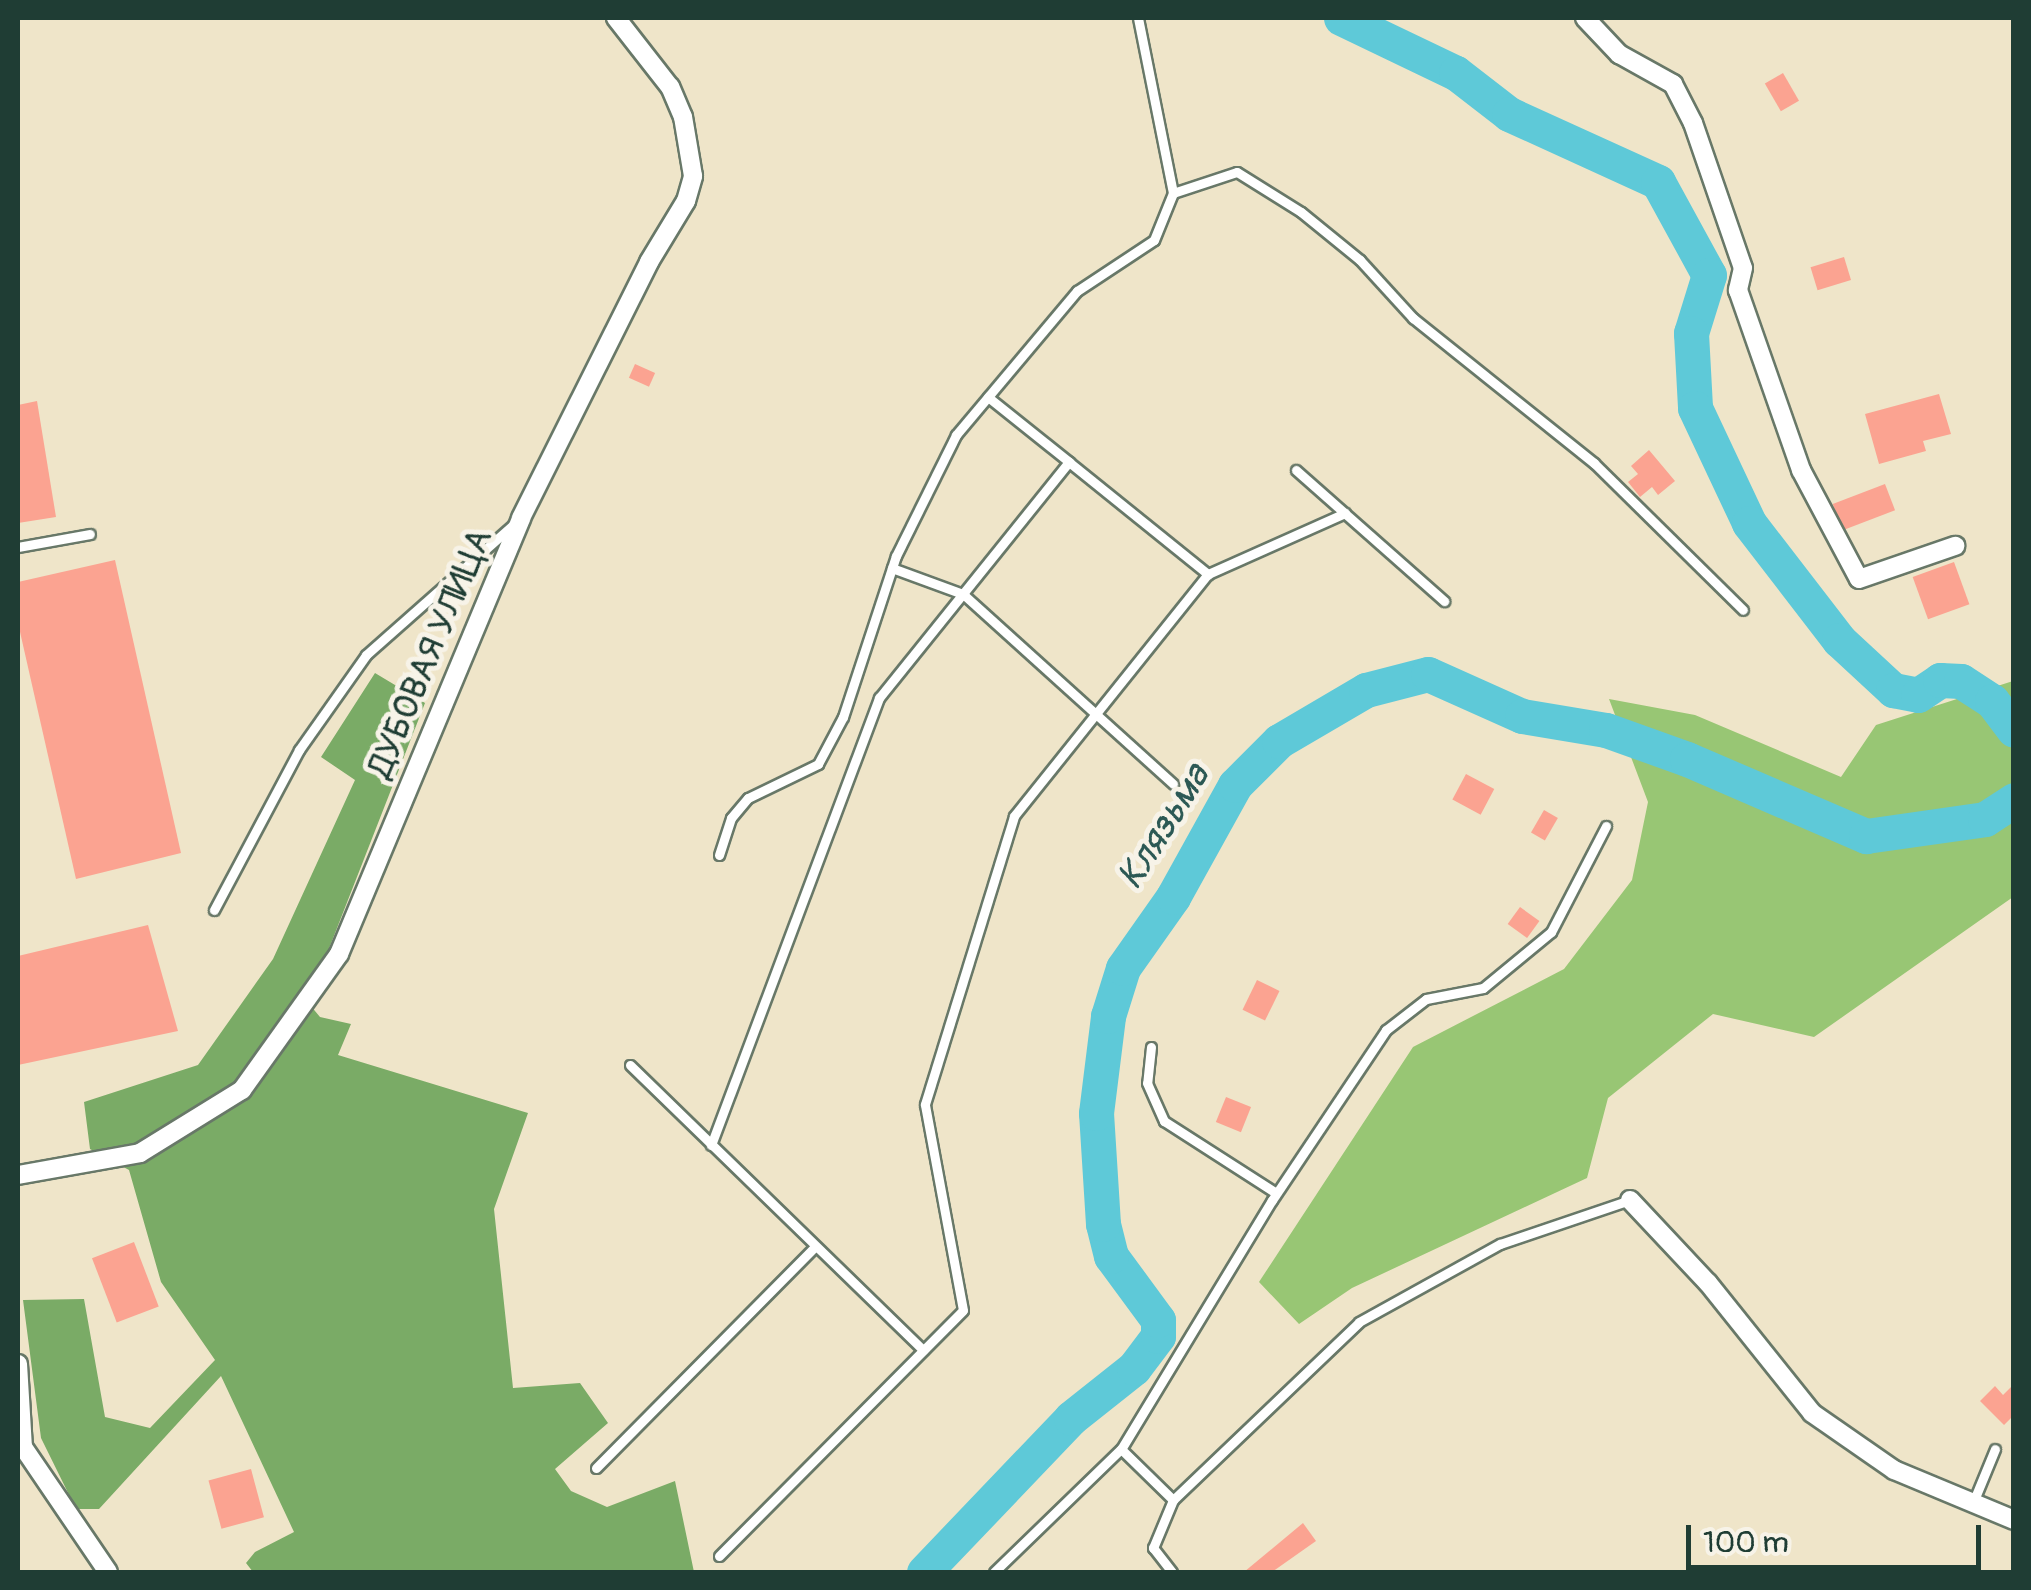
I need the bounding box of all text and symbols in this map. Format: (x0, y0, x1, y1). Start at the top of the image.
street label: ДУБОВАЯ УЛИЦА (359, 522, 501, 784)
water label: Клязьма (1108, 756, 1220, 898)
scale bar (1691, 1505, 1986, 1567)
text: 100 m (1703, 1524, 1789, 1561)

